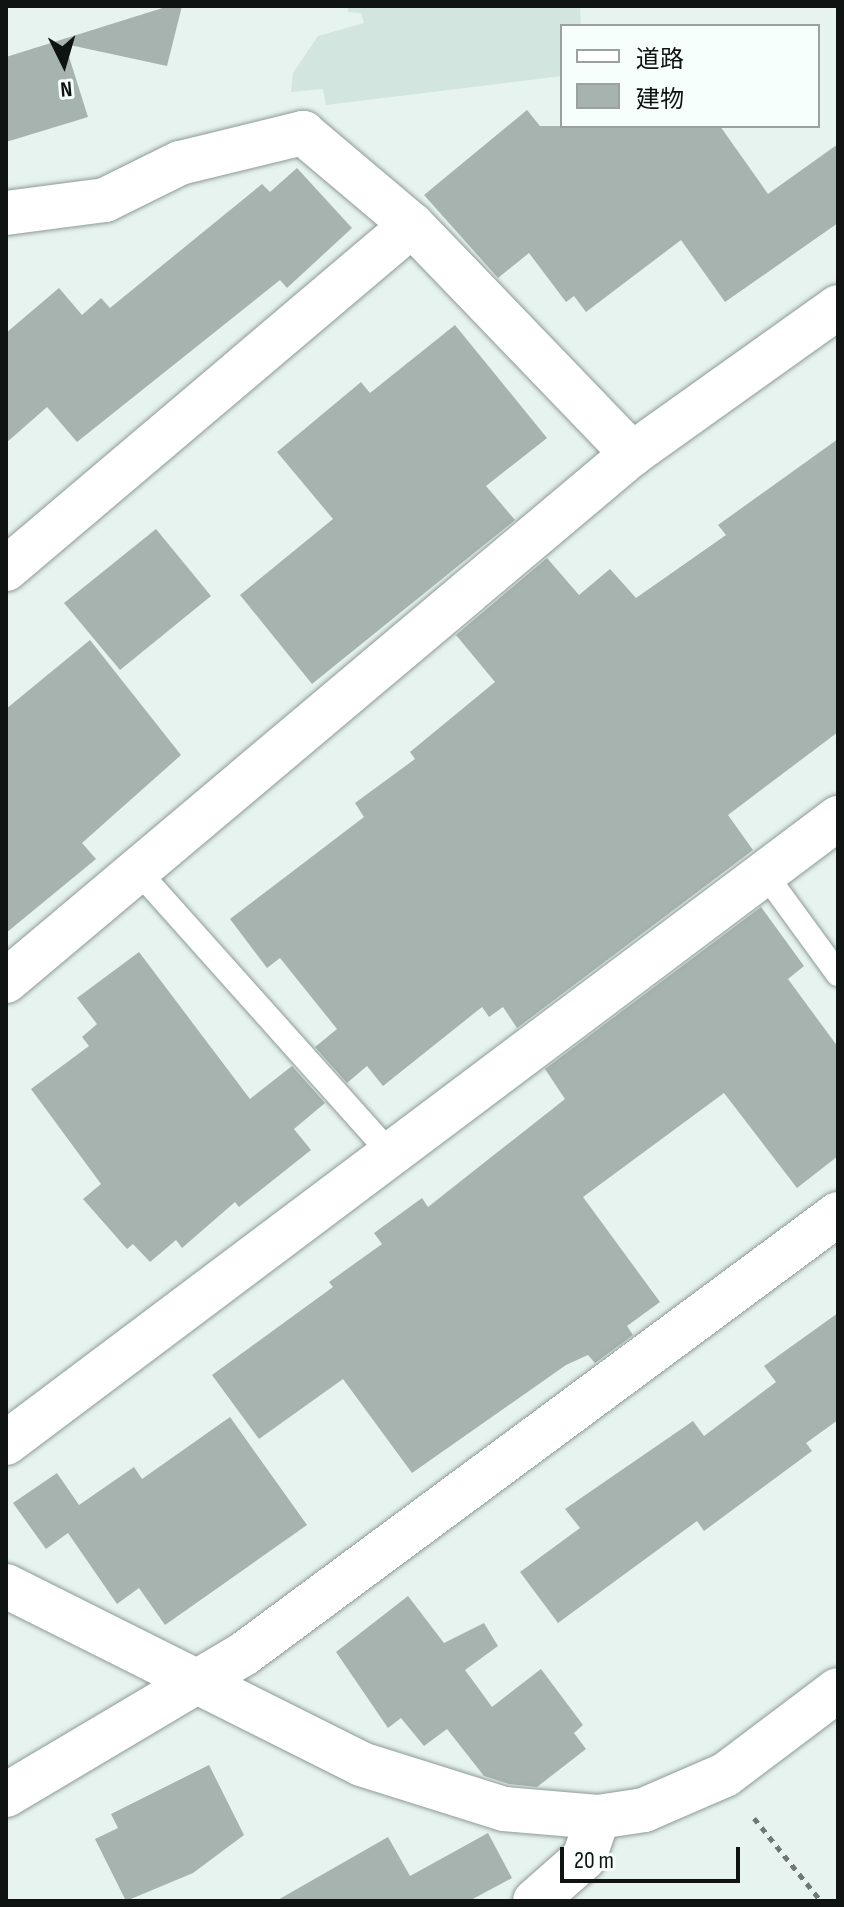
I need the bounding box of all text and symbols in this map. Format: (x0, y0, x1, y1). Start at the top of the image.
north arrow (24, 24, 104, 104)
legend (560, 24, 820, 128)
text: 道路 (636, 45, 684, 74)
text: N (59, 74, 73, 102)
text: 建物 (636, 85, 684, 114)
scale bar (564, 1831, 744, 1881)
text: 20 m (574, 1846, 614, 1875)

